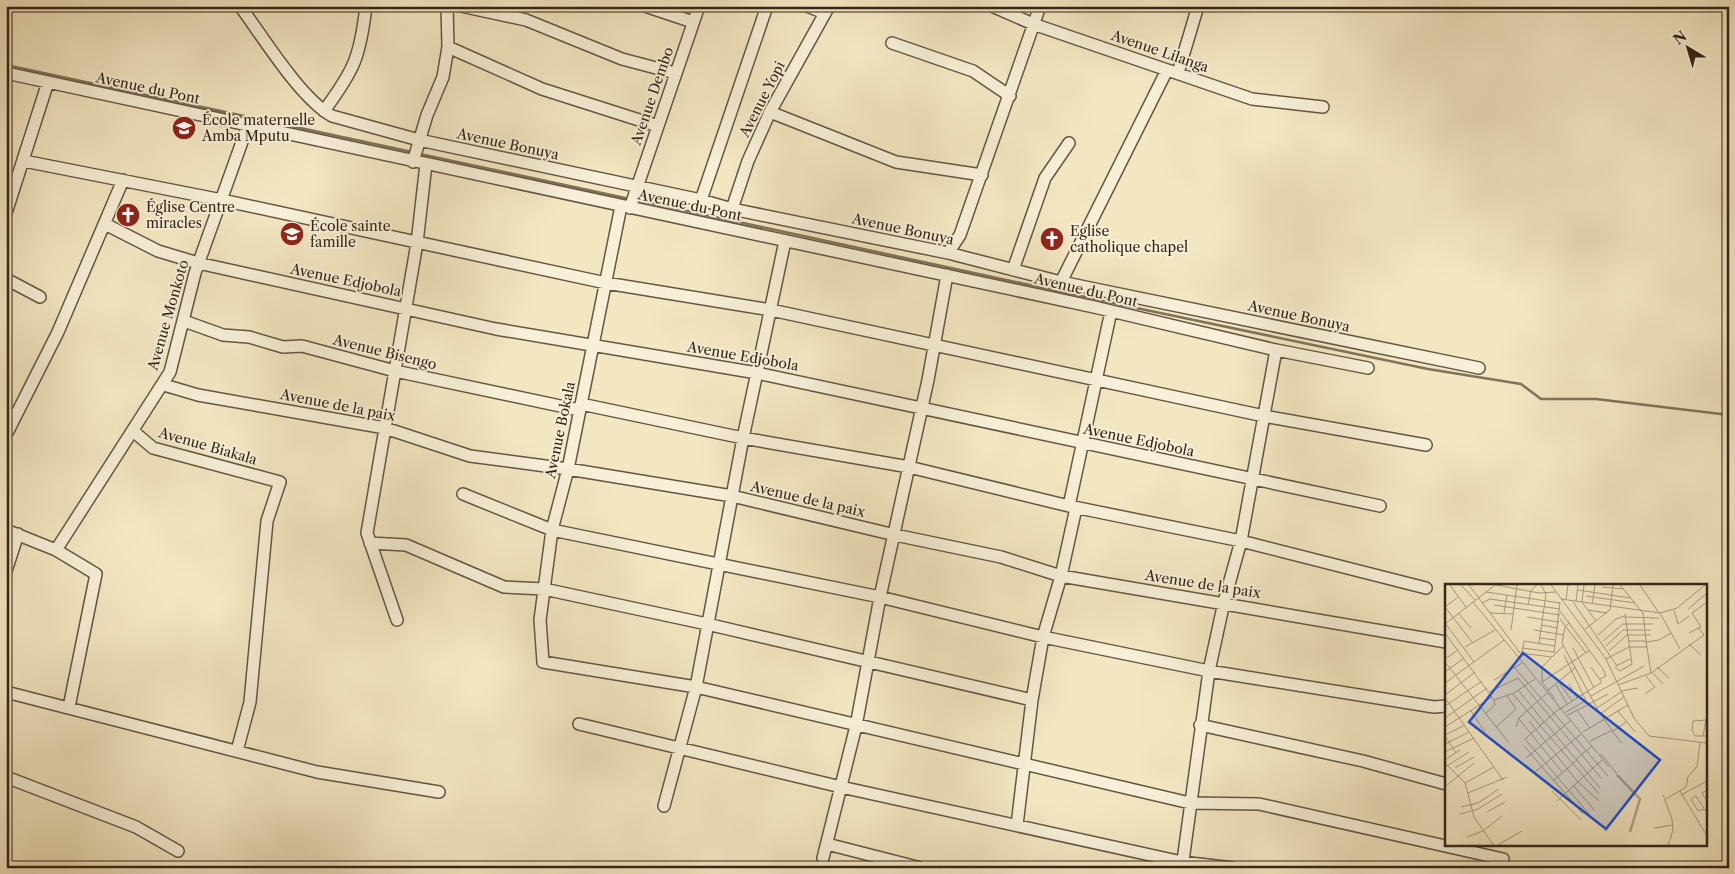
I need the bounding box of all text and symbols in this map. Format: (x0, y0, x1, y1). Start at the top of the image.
north arrow (1662, 22, 1712, 72)
street label: Avenue Lilanga (1108, 26, 1212, 76)
text: N (1670, 27, 1690, 49)
street label: Avenue Dembo (626, 44, 677, 148)
street label: Avenue Yopi (735, 58, 789, 141)
street label: Avenue du Pont (94, 68, 202, 108)
place label: École maternelle Amba Mputu (201, 111, 315, 145)
school or university icon: École maternelle Amba Mputu (171, 115, 197, 141)
street label: Avenue Bonuya (454, 124, 561, 164)
street label: Avenue du Pont (636, 185, 744, 225)
place label: Église Centre miracles (146, 198, 235, 232)
church icon: Église Centre miracles (115, 202, 141, 228)
street label: Avenue Bonuya (849, 209, 956, 249)
place label: École sainte famille (310, 217, 391, 251)
school or university icon: École sainte famille (279, 221, 305, 247)
place label: Eglise catholique chapel (1070, 222, 1188, 256)
church icon: Eglise catholique chapel (1039, 226, 1065, 252)
street label: Avenue Monkoto (143, 258, 192, 373)
street label: Avenue Edjobola (288, 259, 404, 301)
street label: Avenue du Pont (1032, 269, 1139, 311)
street label: Avenue Bonuya (1245, 296, 1352, 336)
street label: Avenue Bisengo (330, 330, 439, 374)
street label: Avenue Edjobola (685, 337, 801, 375)
street label: Avenue Bokala (541, 379, 579, 481)
street label: Avenue de la paix (278, 385, 398, 425)
street label: Avenue Edjobola (1081, 419, 1197, 461)
street label: Avenue Biakala (156, 423, 260, 469)
street label: Avenue de la paix (748, 477, 868, 521)
street label: Avenue de la paix (1143, 566, 1263, 602)
inset map (1445, 584, 1708, 846)

